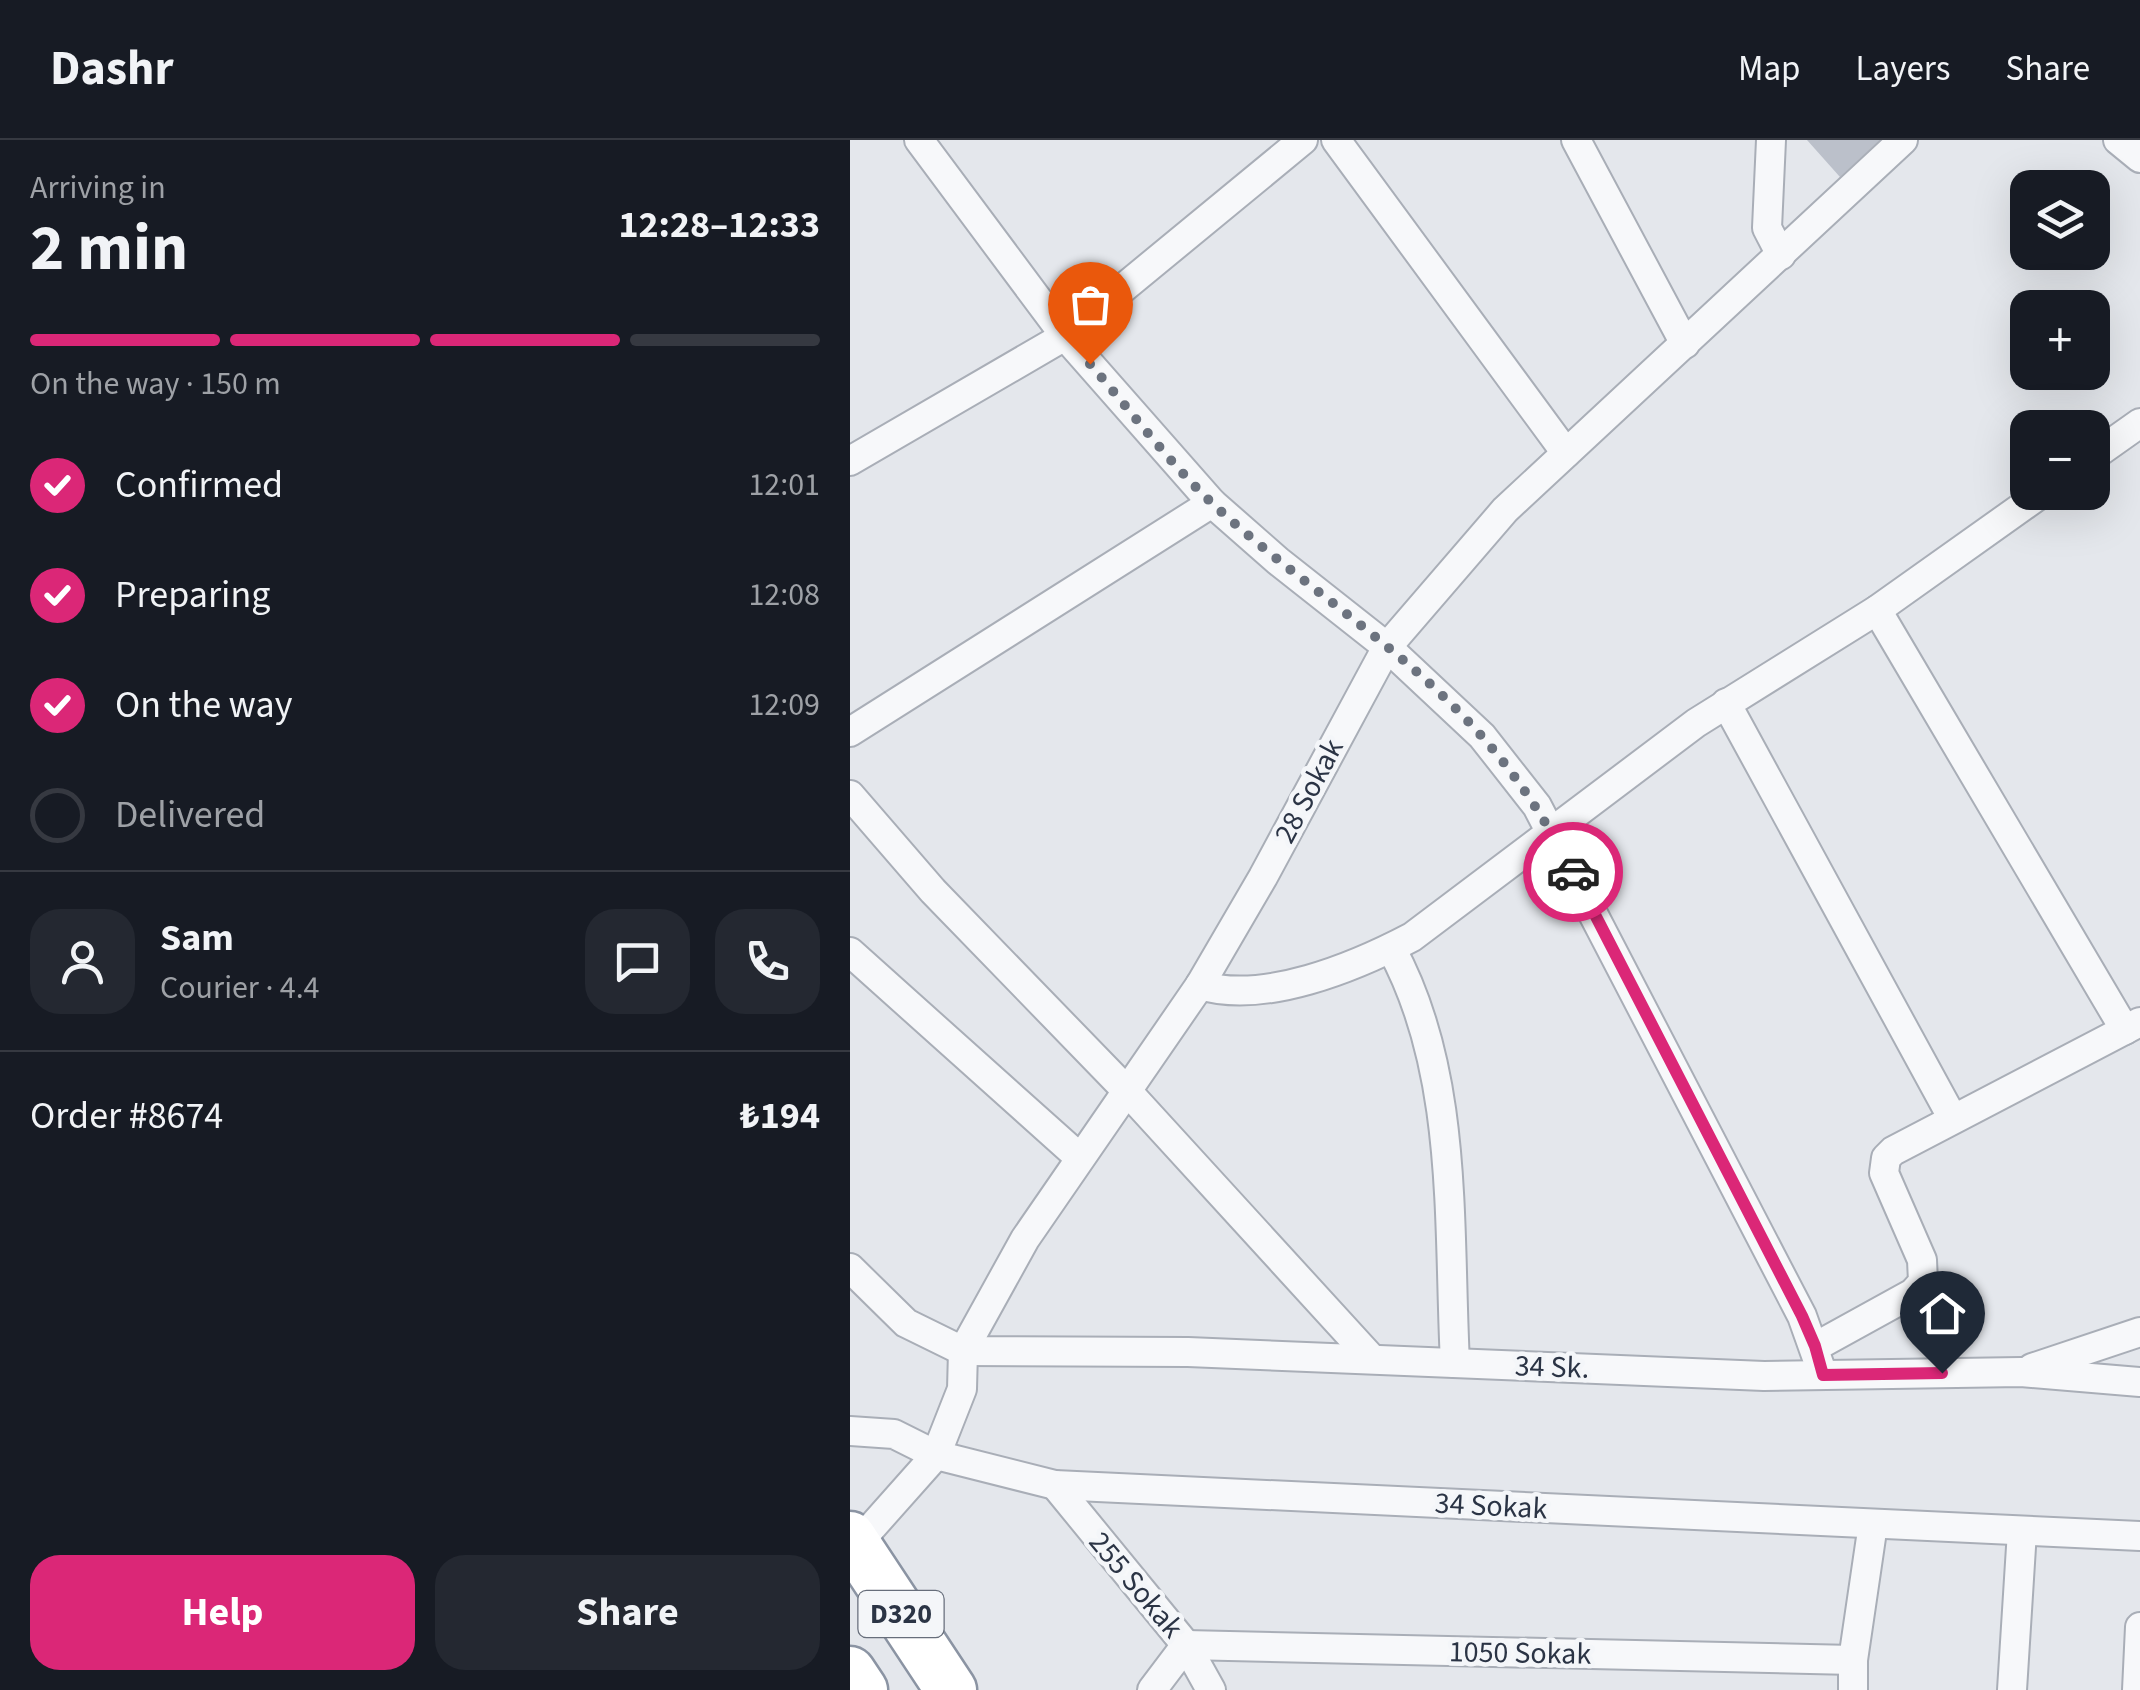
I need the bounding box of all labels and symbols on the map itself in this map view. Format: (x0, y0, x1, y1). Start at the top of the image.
pin (1048, 262, 1133, 365)
street label: 28 Sokak (1264, 731, 1354, 851)
courier (1523, 822, 1623, 922)
pin (1900, 1271, 1985, 1374)
street label: 34 Sk. (1514, 1344, 1590, 1390)
street label: 34 Sokak (1434, 1482, 1549, 1530)
street label: 255 Sokak (1079, 1522, 1194, 1648)
road number: D320 (858, 1591, 944, 1637)
street label: 1050 Sokak (1448, 1630, 1592, 1676)

